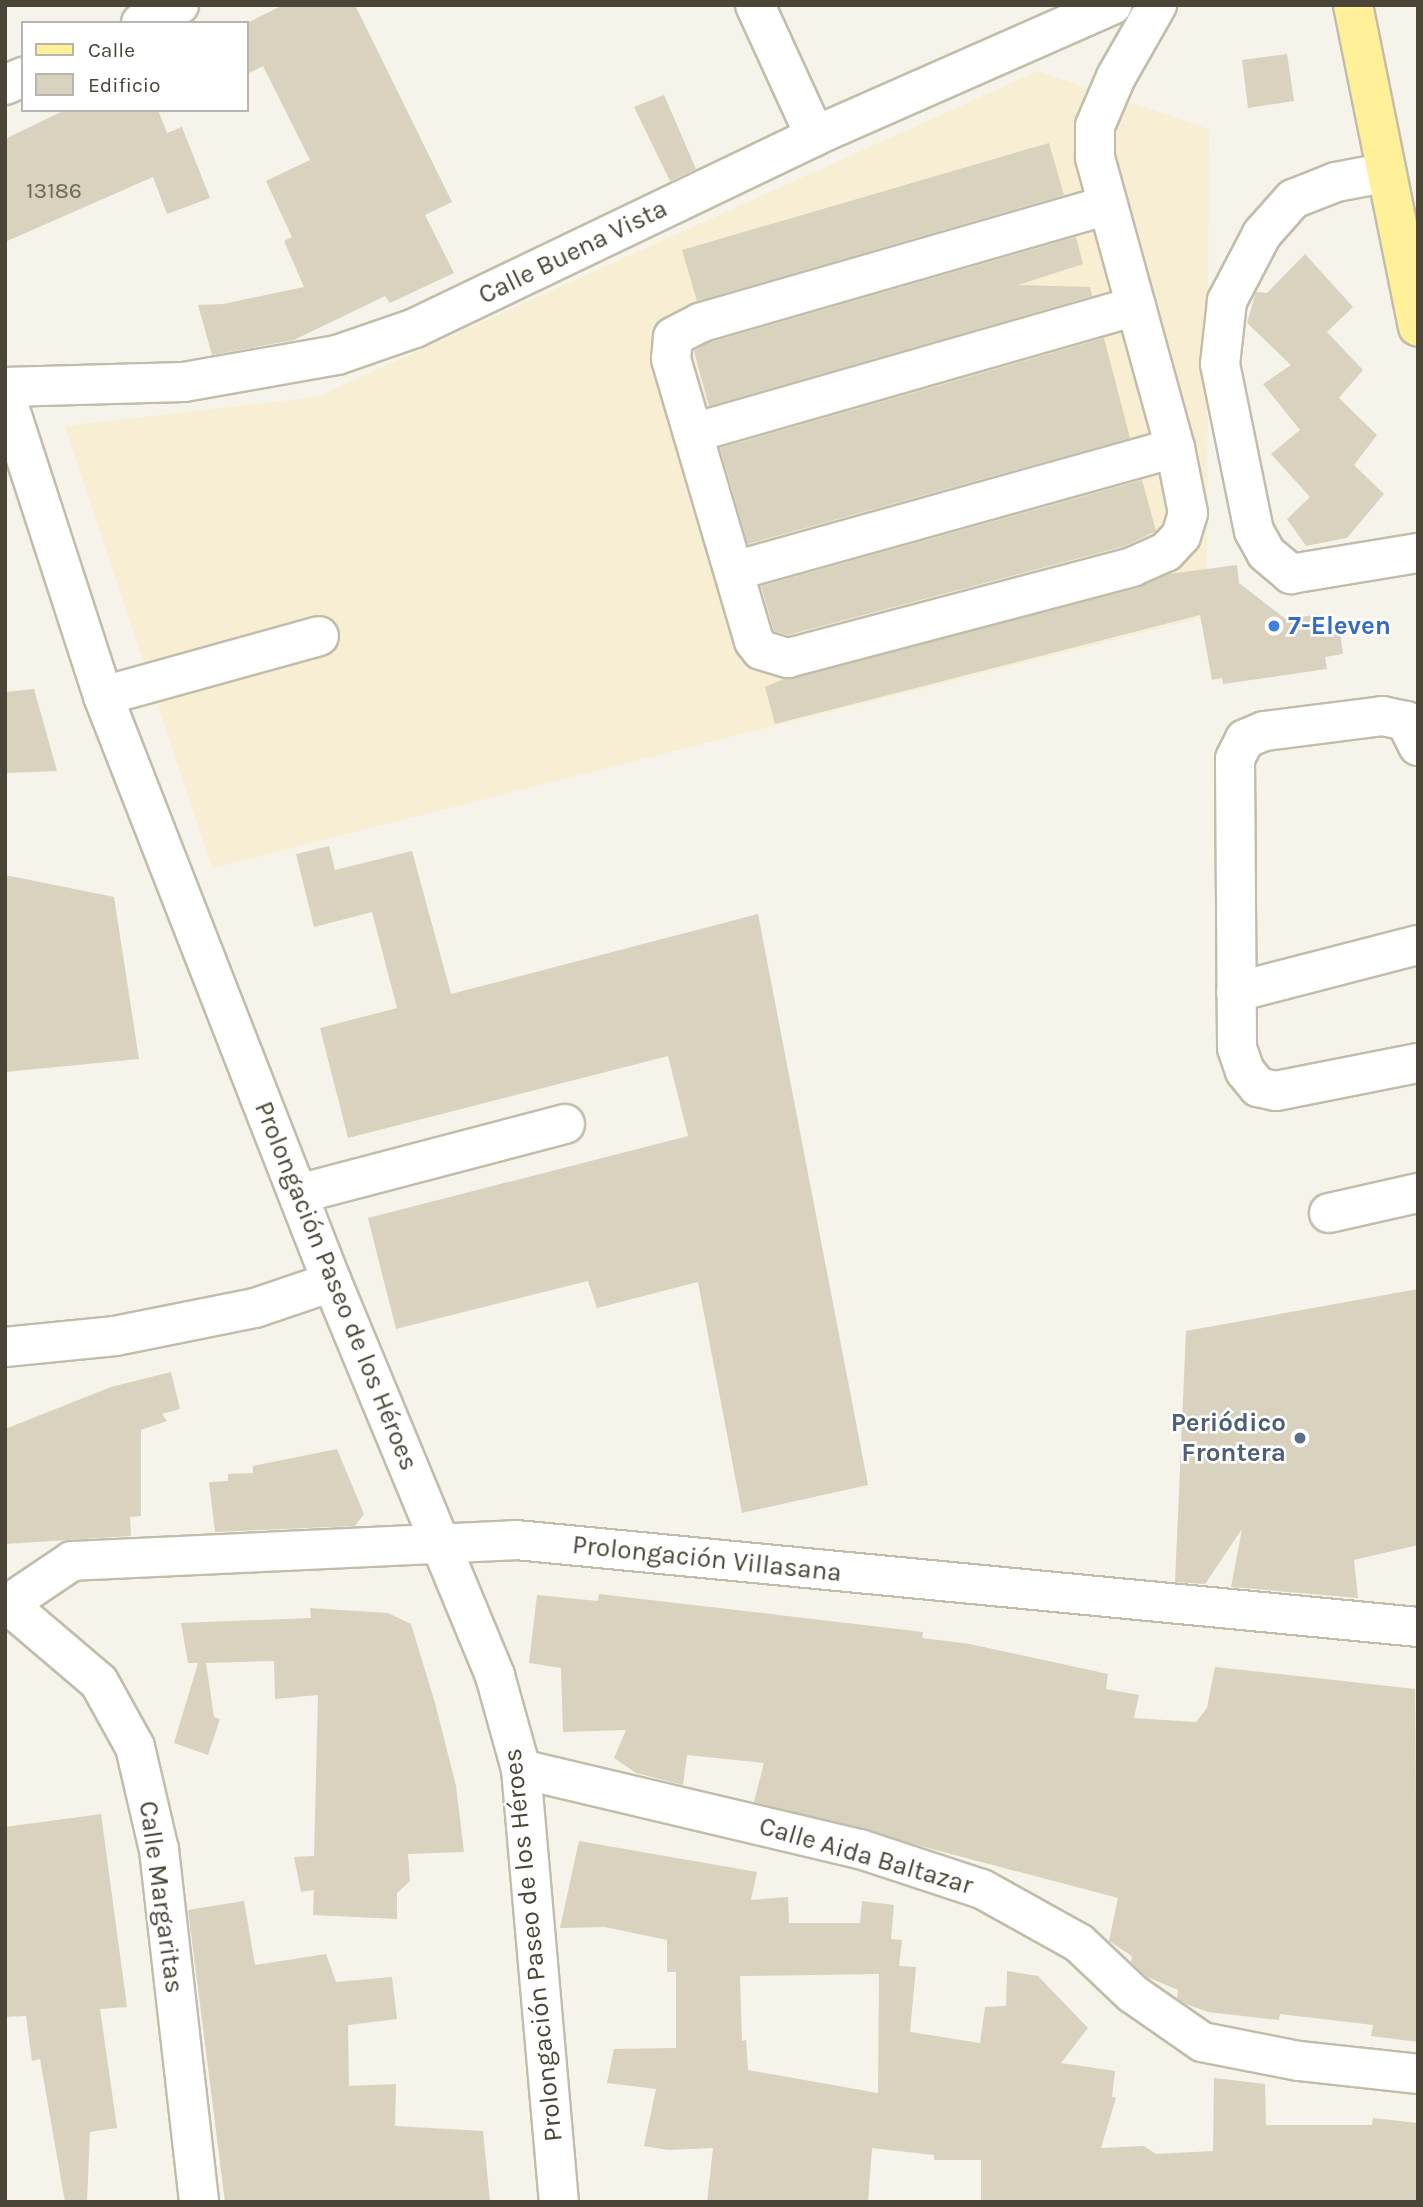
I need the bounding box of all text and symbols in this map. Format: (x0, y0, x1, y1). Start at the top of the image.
legend (21, 21, 248, 112)
text: Calle (88, 38, 135, 62)
text: Edificio (88, 73, 161, 97)
house number: 13186 (26, 177, 82, 205)
street label: Calle Buena Vista (474, 193, 672, 311)
place label: 7-Eleven (1288, 610, 1391, 642)
marker: 7-Eleven (1266, 618, 1282, 634)
street label: Prolongación Paseo de los Héroes (248, 1097, 424, 1475)
place label: Periódico Frontera (1171, 1407, 1286, 1468)
marker: Periódico Frontera (1292, 1430, 1308, 1446)
street label: Prolongación Villasana (571, 1529, 843, 1589)
street label: Prolongación Paseo de los Héroes (497, 1747, 569, 2143)
street label: Calle Margaritas (132, 1799, 190, 1995)
street label: Calle Aida Baltazar (756, 1811, 976, 1901)

